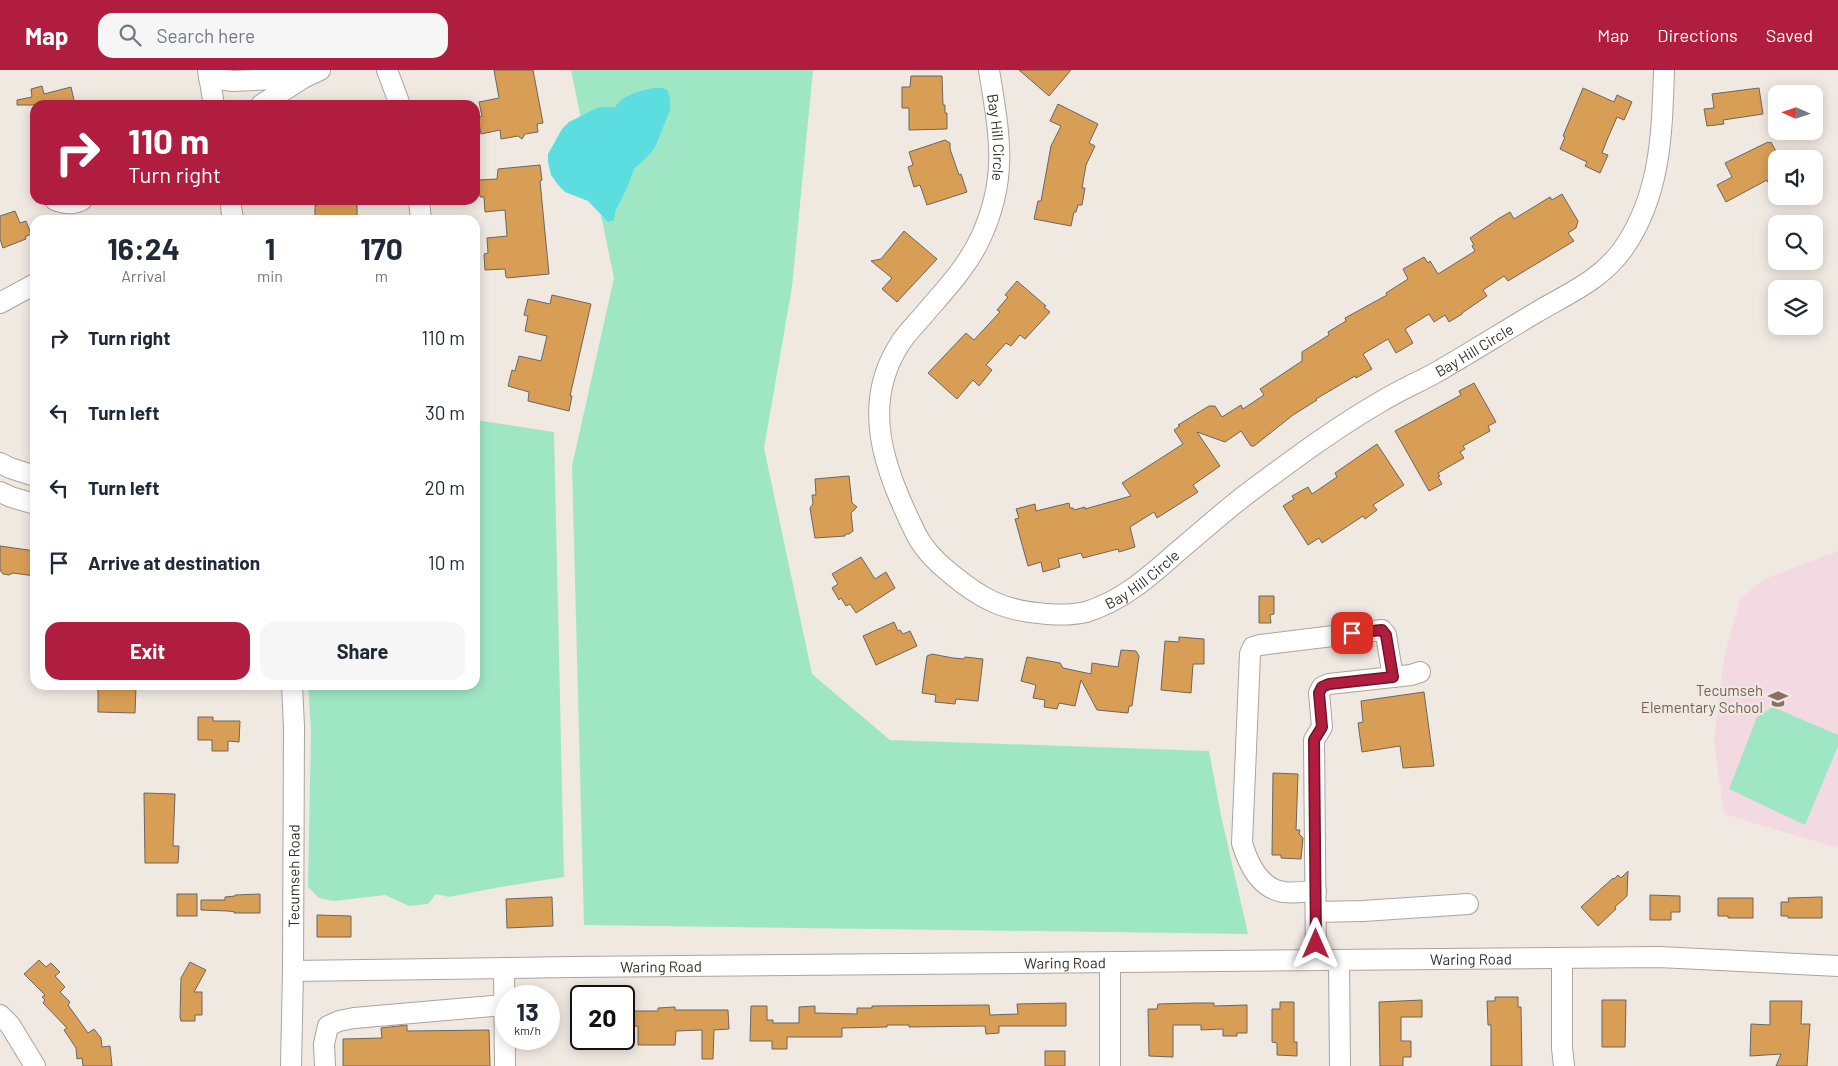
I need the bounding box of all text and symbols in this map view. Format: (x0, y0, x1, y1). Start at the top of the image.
search box (98, 13, 448, 58)
text: Map (25, 21, 68, 50)
icon: search (116, 21, 144, 49)
text: Search here (156, 24, 255, 47)
text: Map (1597, 24, 1629, 46)
text: Directions (1657, 24, 1738, 46)
text: Saved (1766, 24, 1813, 46)
north arrow (1768, 85, 1822, 140)
map controls (1768, 85, 1823, 335)
street label: Bay Hill Circle (984, 92, 1008, 182)
text: 110 m (128, 119, 209, 161)
icon: right (45, 120, 110, 185)
button: sound (1768, 150, 1823, 205)
text: Turn right (128, 161, 221, 187)
button: search (1768, 215, 1823, 270)
text: 16:24 (107, 230, 180, 266)
text: 1 (265, 230, 275, 266)
text: 170 (360, 230, 403, 266)
text: Arrival (121, 266, 166, 285)
text: min (257, 266, 283, 285)
text: m (375, 266, 388, 285)
button: layers (1768, 280, 1823, 335)
street label: Bay Hill Circle (1432, 319, 1516, 380)
icon: right (45, 324, 73, 352)
text: Turn right (88, 326, 170, 349)
text: 110 m (421, 326, 465, 349)
icon: left (45, 399, 73, 427)
text: Turn left (88, 401, 159, 424)
text: 30 m (425, 401, 465, 424)
icon: left (45, 474, 73, 502)
text: Turn left (88, 476, 159, 499)
text: 20 m (425, 476, 465, 499)
street label: Bay Hill Circle (1102, 546, 1183, 612)
icon: arrive (45, 549, 73, 577)
text: Arrive at destination (88, 551, 260, 574)
text: 10 m (428, 551, 465, 574)
pin (1331, 612, 1373, 654)
icon: arrive (1338, 619, 1366, 647)
button: Exit (45, 622, 250, 680)
button: Share (260, 622, 465, 680)
place label: Tecumseh Elementary School (1641, 681, 1763, 716)
school or university icon: Tecumseh Elementary School (1767, 688, 1789, 710)
street label: Tecumseh Road (284, 824, 303, 928)
position arrow (1289, 917, 1341, 969)
street label: Waring Road (1430, 949, 1512, 968)
street label: Waring Road (1024, 953, 1106, 972)
street label: Waring Road (620, 957, 702, 976)
speed limit sign: 20 (570, 985, 635, 1050)
text: 13 (516, 996, 539, 1026)
text: km/h (514, 1023, 541, 1037)

